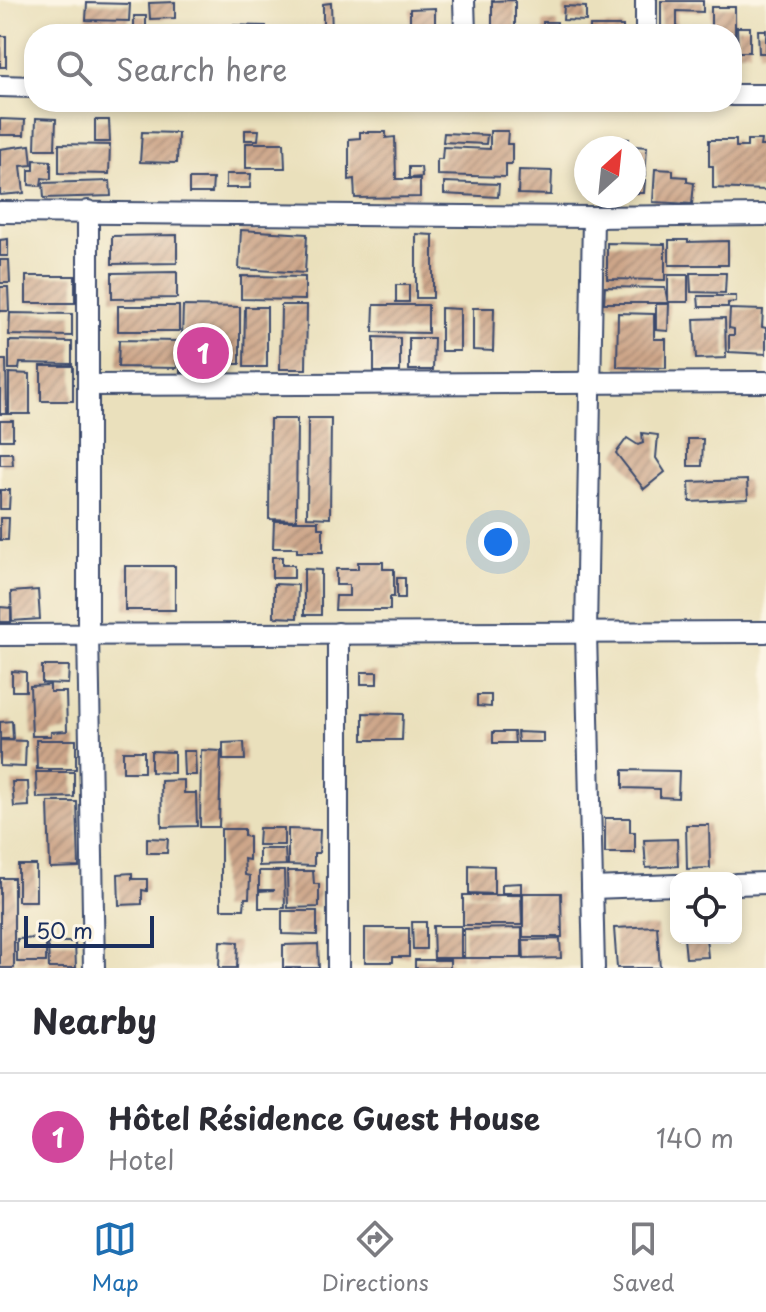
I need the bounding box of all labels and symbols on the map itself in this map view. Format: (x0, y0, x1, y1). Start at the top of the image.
north arrow (574, 136, 646, 208)
pin: 1 (177, 323, 229, 383)
your location (478, 522, 518, 562)
scale bar (24, 912, 154, 948)

